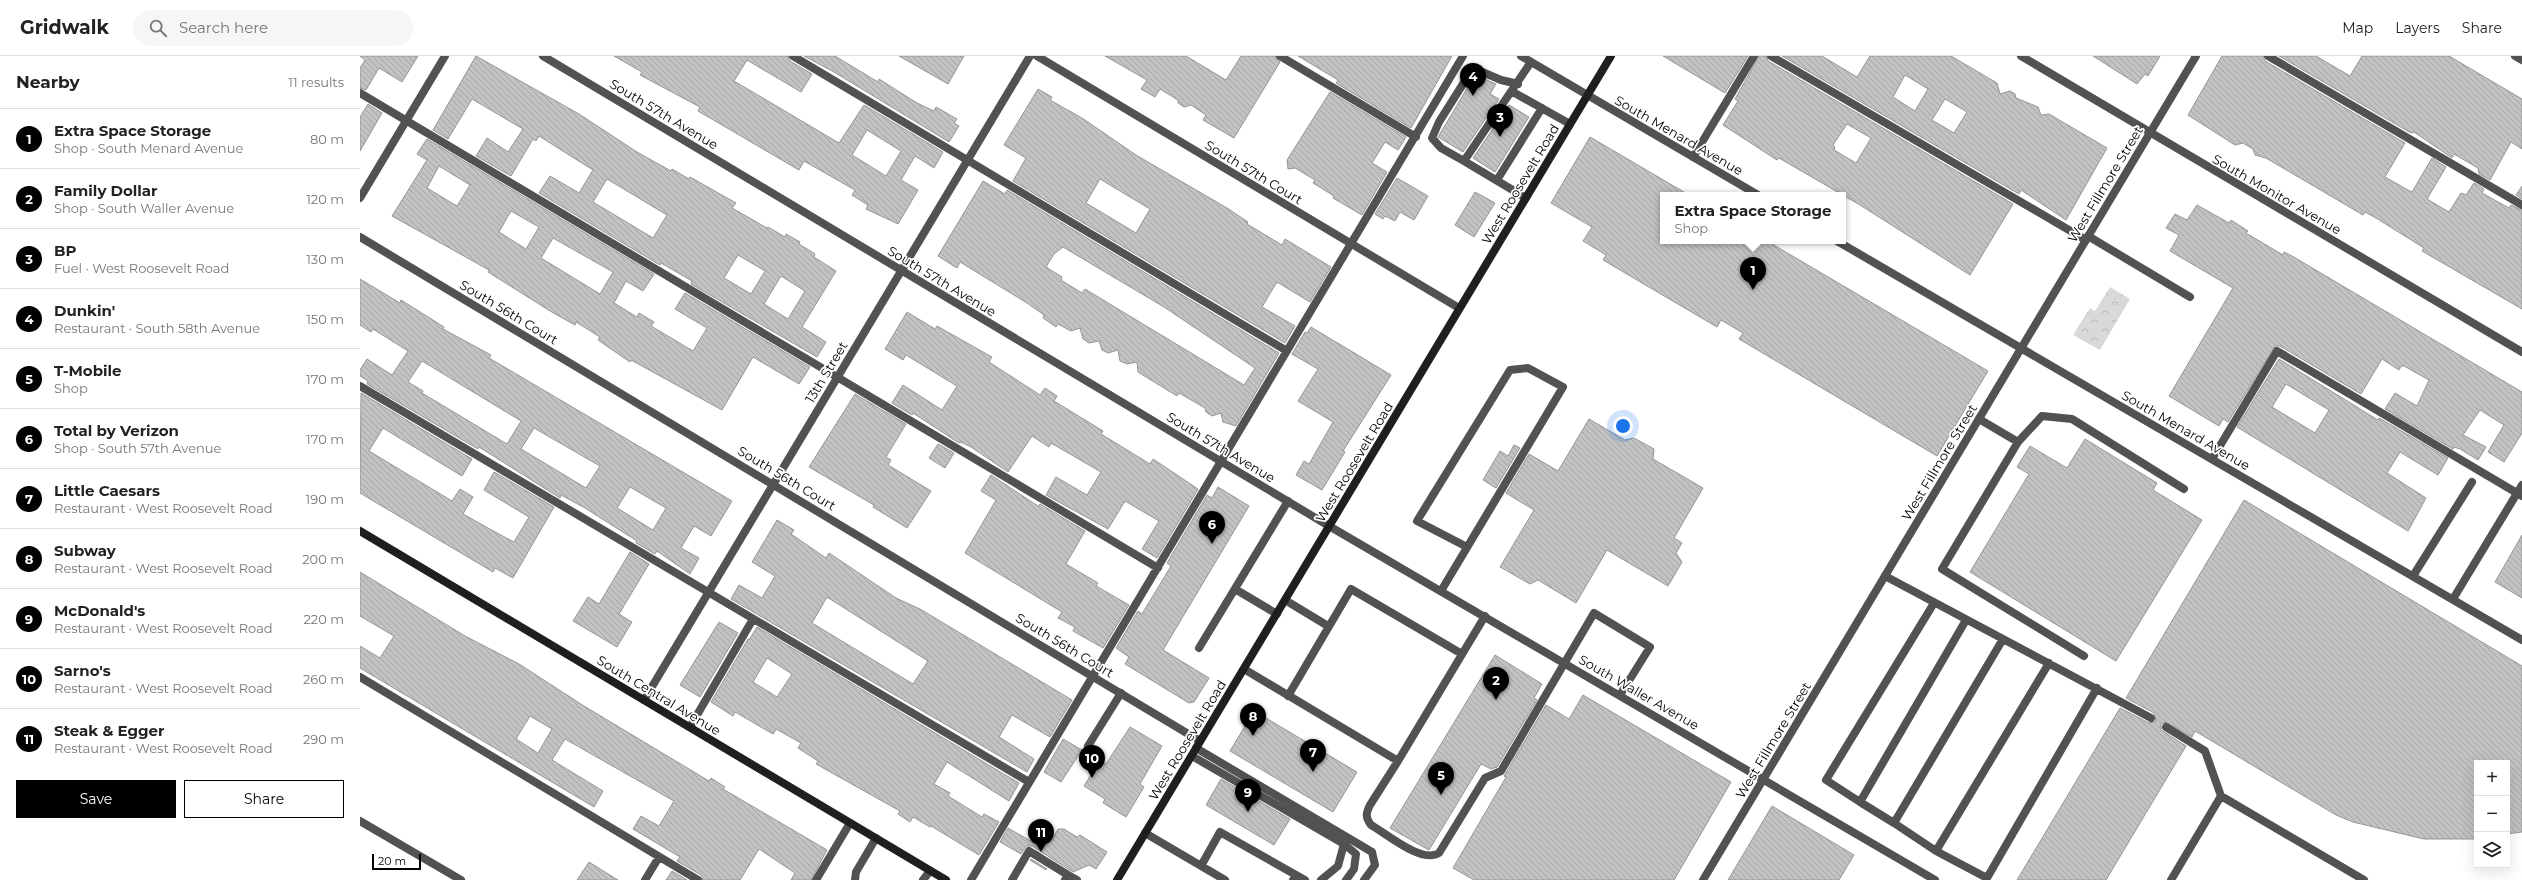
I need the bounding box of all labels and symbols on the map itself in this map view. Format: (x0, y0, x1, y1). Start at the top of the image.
pin: 4 (1460, 63, 1486, 96)
street label: South 57th Avenue (607, 75, 721, 153)
street label: South Menard Avenue (1612, 92, 1746, 178)
pin: 3 (1487, 104, 1513, 137)
street label: West Roosevelt Road (1478, 121, 1562, 247)
street label: West Fillmore Street (2064, 123, 2146, 245)
street label: South 57th Court (1202, 137, 1306, 207)
street label: South Monitor Avenue (2210, 151, 2344, 237)
street label: South 57th Avenue (885, 242, 999, 320)
pin: 1 (1740, 257, 1766, 290)
street label: South 56th Court (457, 276, 561, 348)
street label: 13th Street (801, 338, 851, 406)
street label: South Menard Avenue (2119, 387, 2253, 473)
street label: West Roosevelt Road (1312, 399, 1396, 525)
street label: West Fillmore Street (1898, 401, 1980, 523)
street label: South 57th Avenue (1164, 408, 1278, 486)
your location (1613, 416, 1633, 436)
street label: South 56th Court (735, 442, 839, 514)
pin: 6 (1199, 511, 1225, 544)
street label: South 56th Court (1013, 609, 1117, 681)
street label: South Waller Avenue (1576, 651, 1702, 733)
street label: South Central Avenue (594, 652, 724, 738)
pin: 2 (1483, 667, 1509, 700)
street label: West Roosevelt Road (1145, 677, 1229, 803)
street label: West Fillmore Street (1732, 679, 1814, 801)
pin: 8 (1240, 703, 1266, 736)
pin: 7 (1300, 739, 1326, 772)
pin: 10 (1079, 745, 1105, 778)
pin: 5 (1428, 762, 1454, 795)
pin: 9 (1235, 779, 1261, 812)
pin: 11 (1028, 819, 1054, 852)
scale bar (372, 852, 421, 871)

